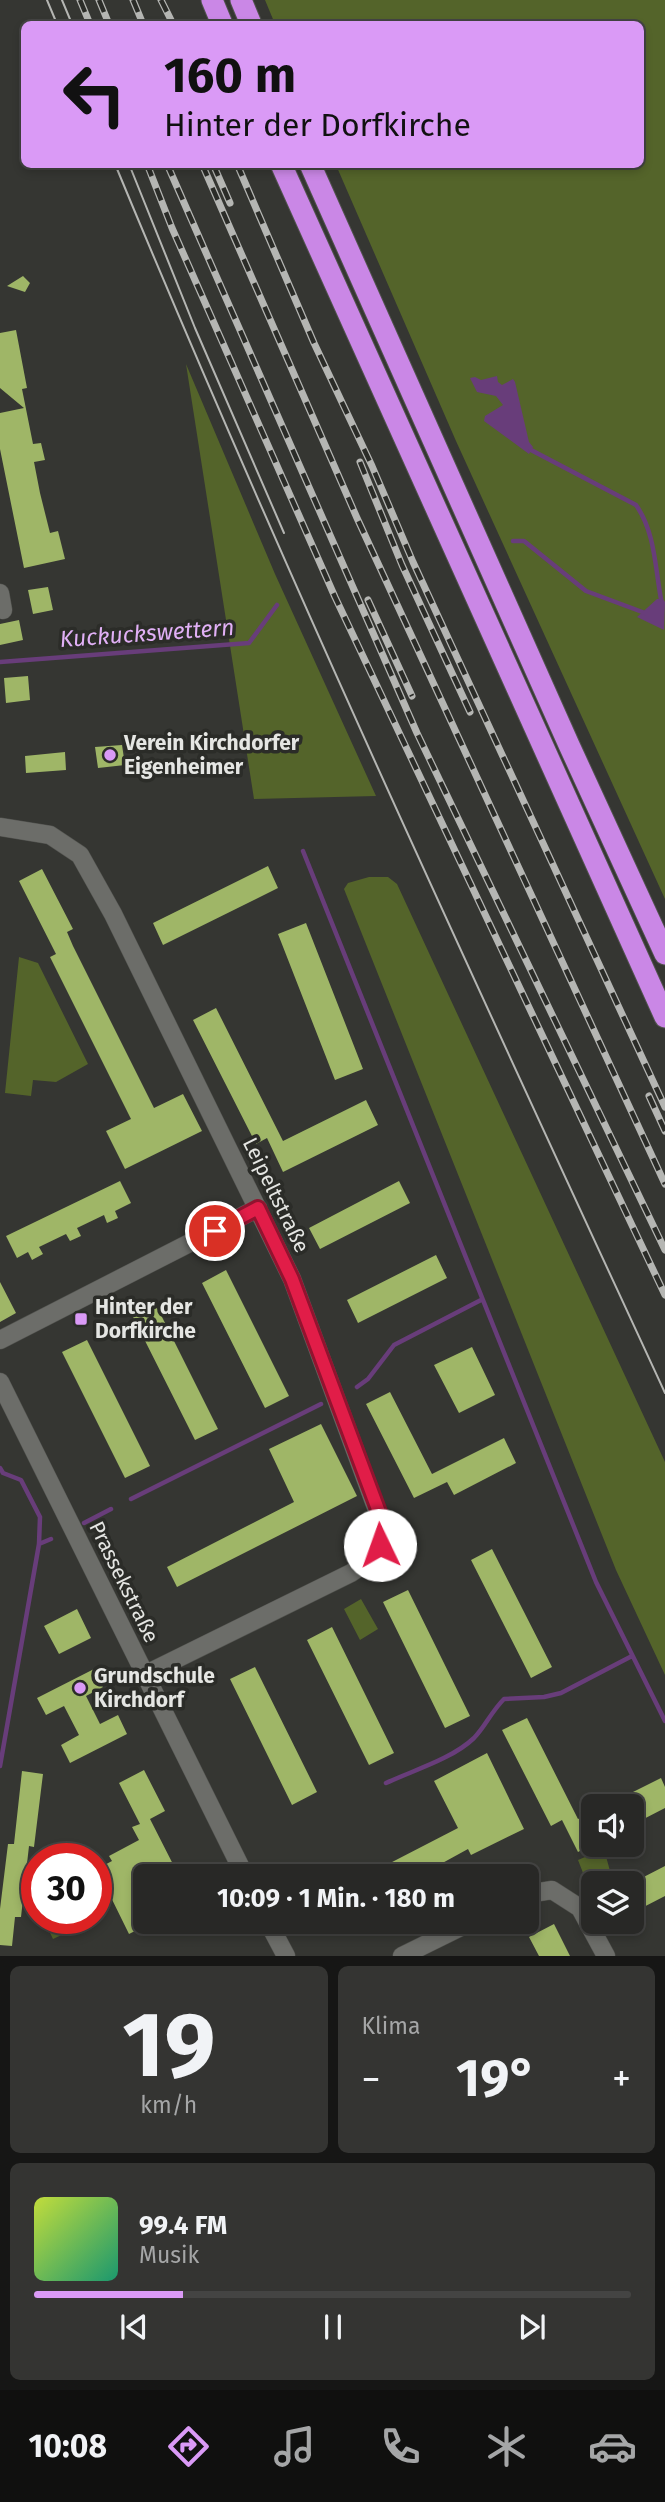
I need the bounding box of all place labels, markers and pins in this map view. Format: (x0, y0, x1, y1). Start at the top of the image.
place label: Verein Kirchdorfer Eigenheimer (123, 730, 300, 780)
marker: Verein Kirchdorfer Eigenheimer (102, 747, 118, 763)
pin (185, 1201, 245, 1261)
place label: Hinter der Dorfkirche (95, 1294, 196, 1344)
marker: Hinter der Dorfkirche (73, 1311, 89, 1327)
place label: Grundschule Kirchdorf (94, 1663, 215, 1713)
marker: Grundschule Kirchdorf (72, 1680, 88, 1696)

